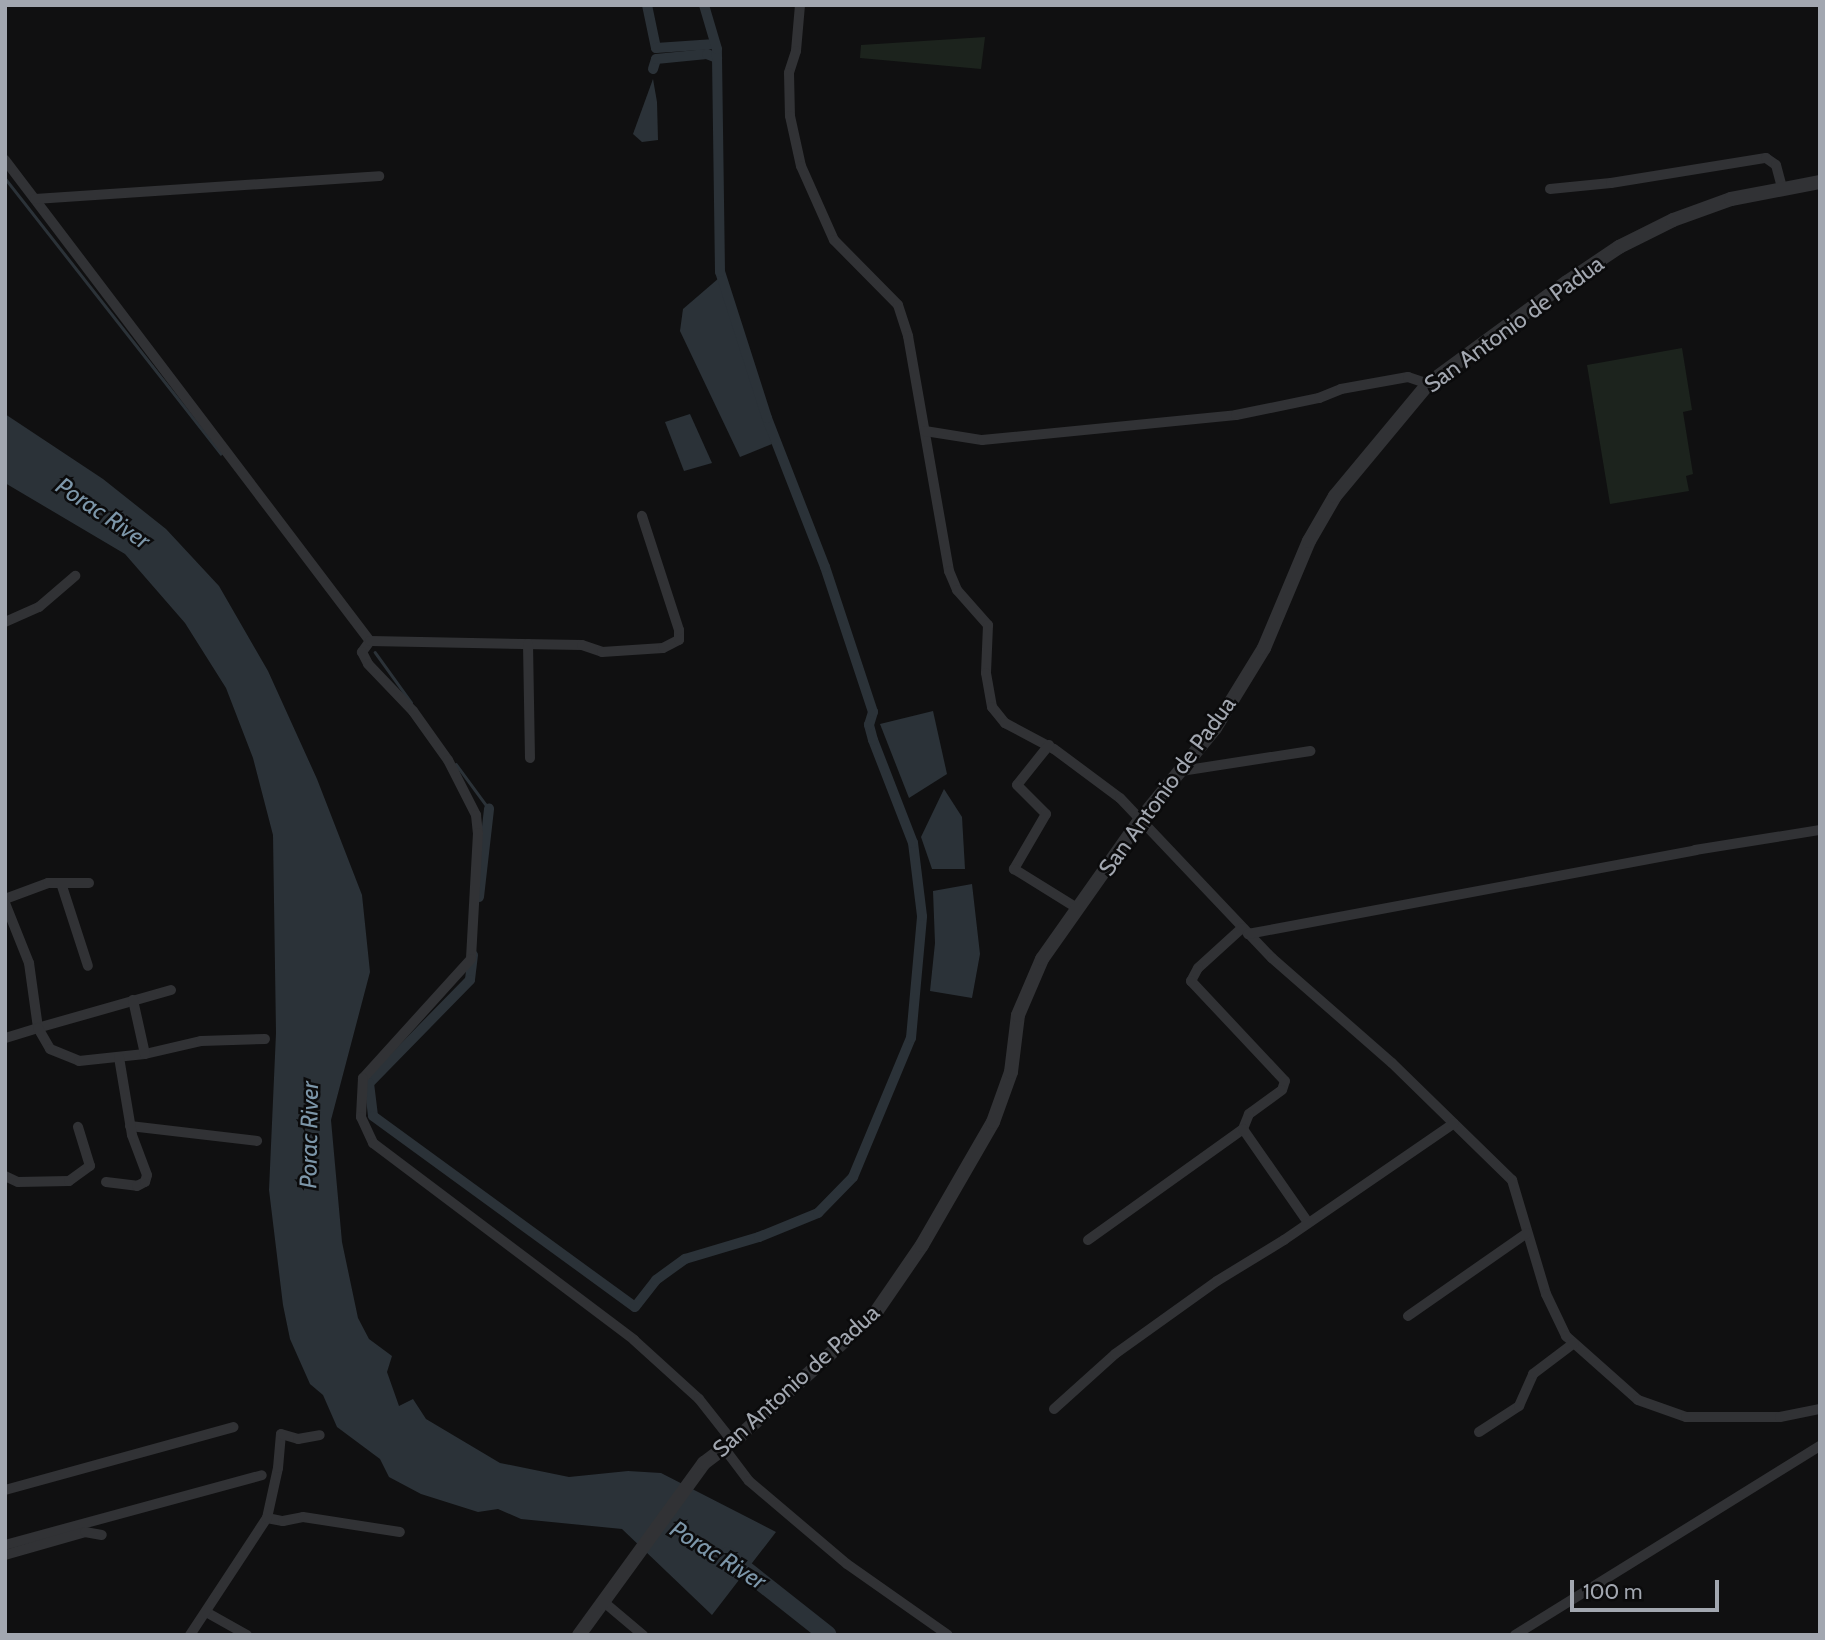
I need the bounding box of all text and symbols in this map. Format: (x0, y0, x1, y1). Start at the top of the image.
street label: San Antonio de Padua (1419, 250, 1609, 398)
water label: Porac River (50, 471, 156, 555)
street label: San Antonio de Padua (1093, 691, 1241, 881)
water label: Porac River (294, 1081, 324, 1189)
street label: San Antonio de Padua (707, 1299, 885, 1463)
water label: Porac River (665, 1514, 771, 1596)
scale bar (1573, 1566, 1722, 1610)
text: 100 m (1583, 1579, 1642, 1604)

